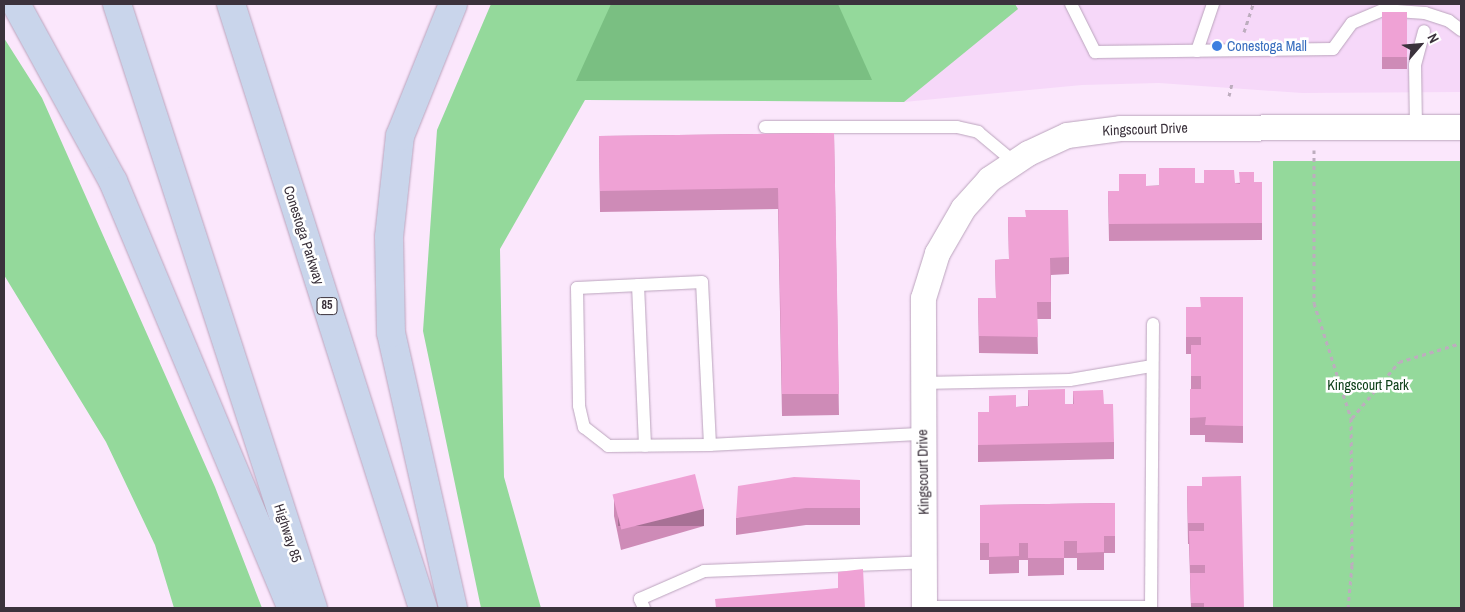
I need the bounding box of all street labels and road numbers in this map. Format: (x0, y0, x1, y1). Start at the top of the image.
street label: Kingscourt Drive (1102, 119, 1188, 139)
street label: Conestoga Parkway (280, 184, 328, 286)
road number: 85 (316, 296, 338, 316)
street label: Kingscourt Drive (914, 429, 932, 515)
street label: Highway 85 (271, 502, 305, 564)

